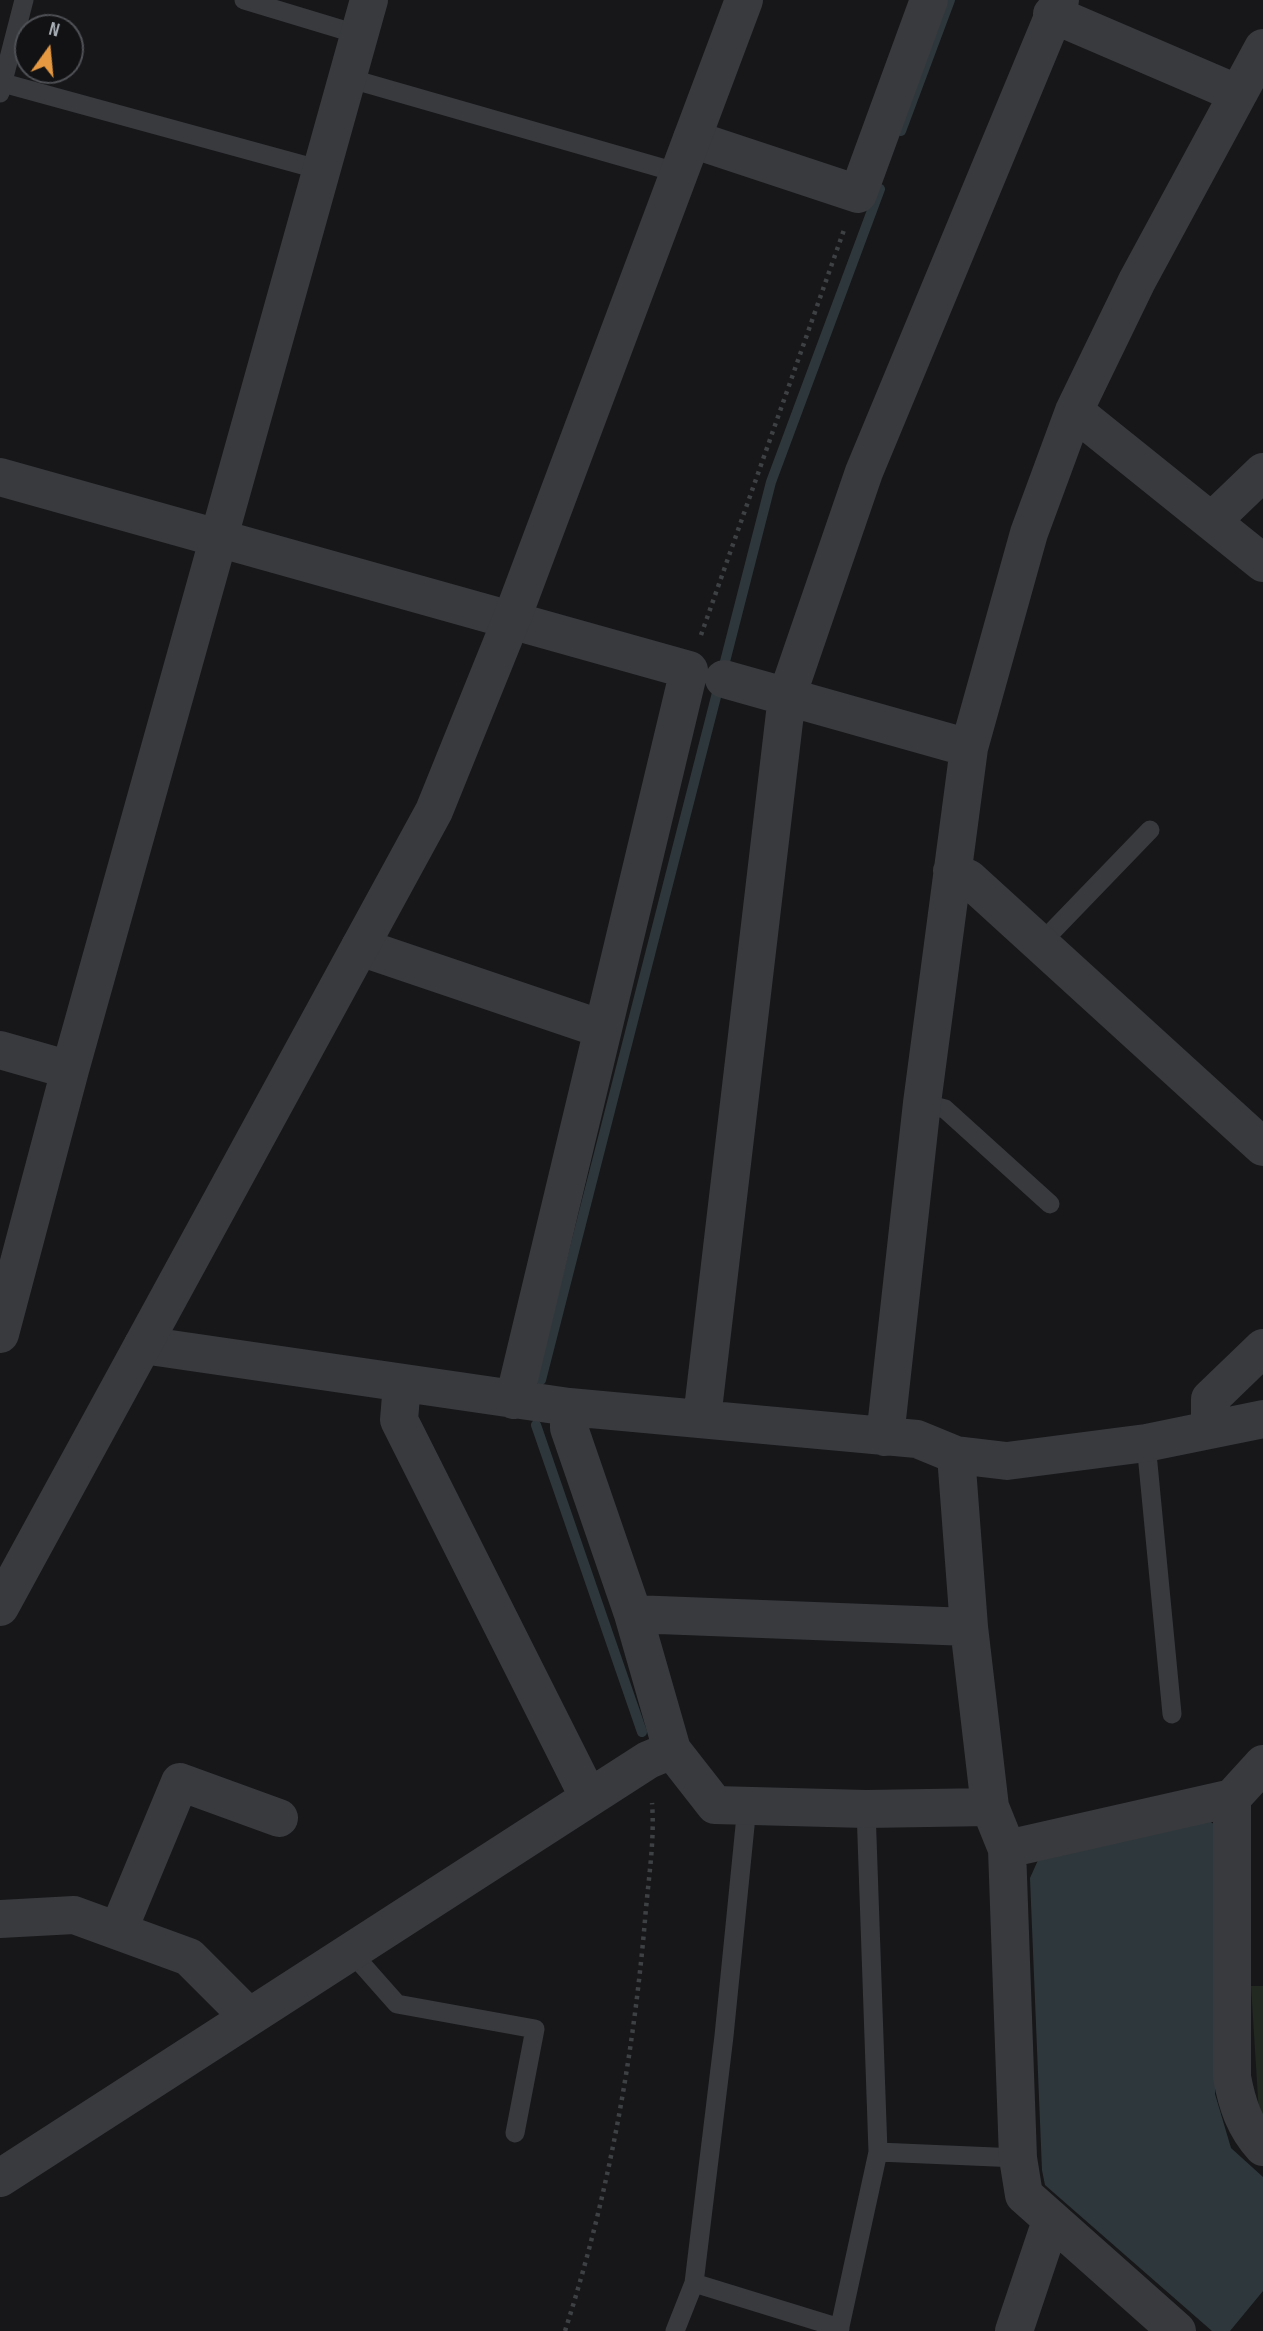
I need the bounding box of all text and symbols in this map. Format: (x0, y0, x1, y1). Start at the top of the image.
north arrow (14, 14, 84, 84)
text: N (46, 18, 62, 43)

